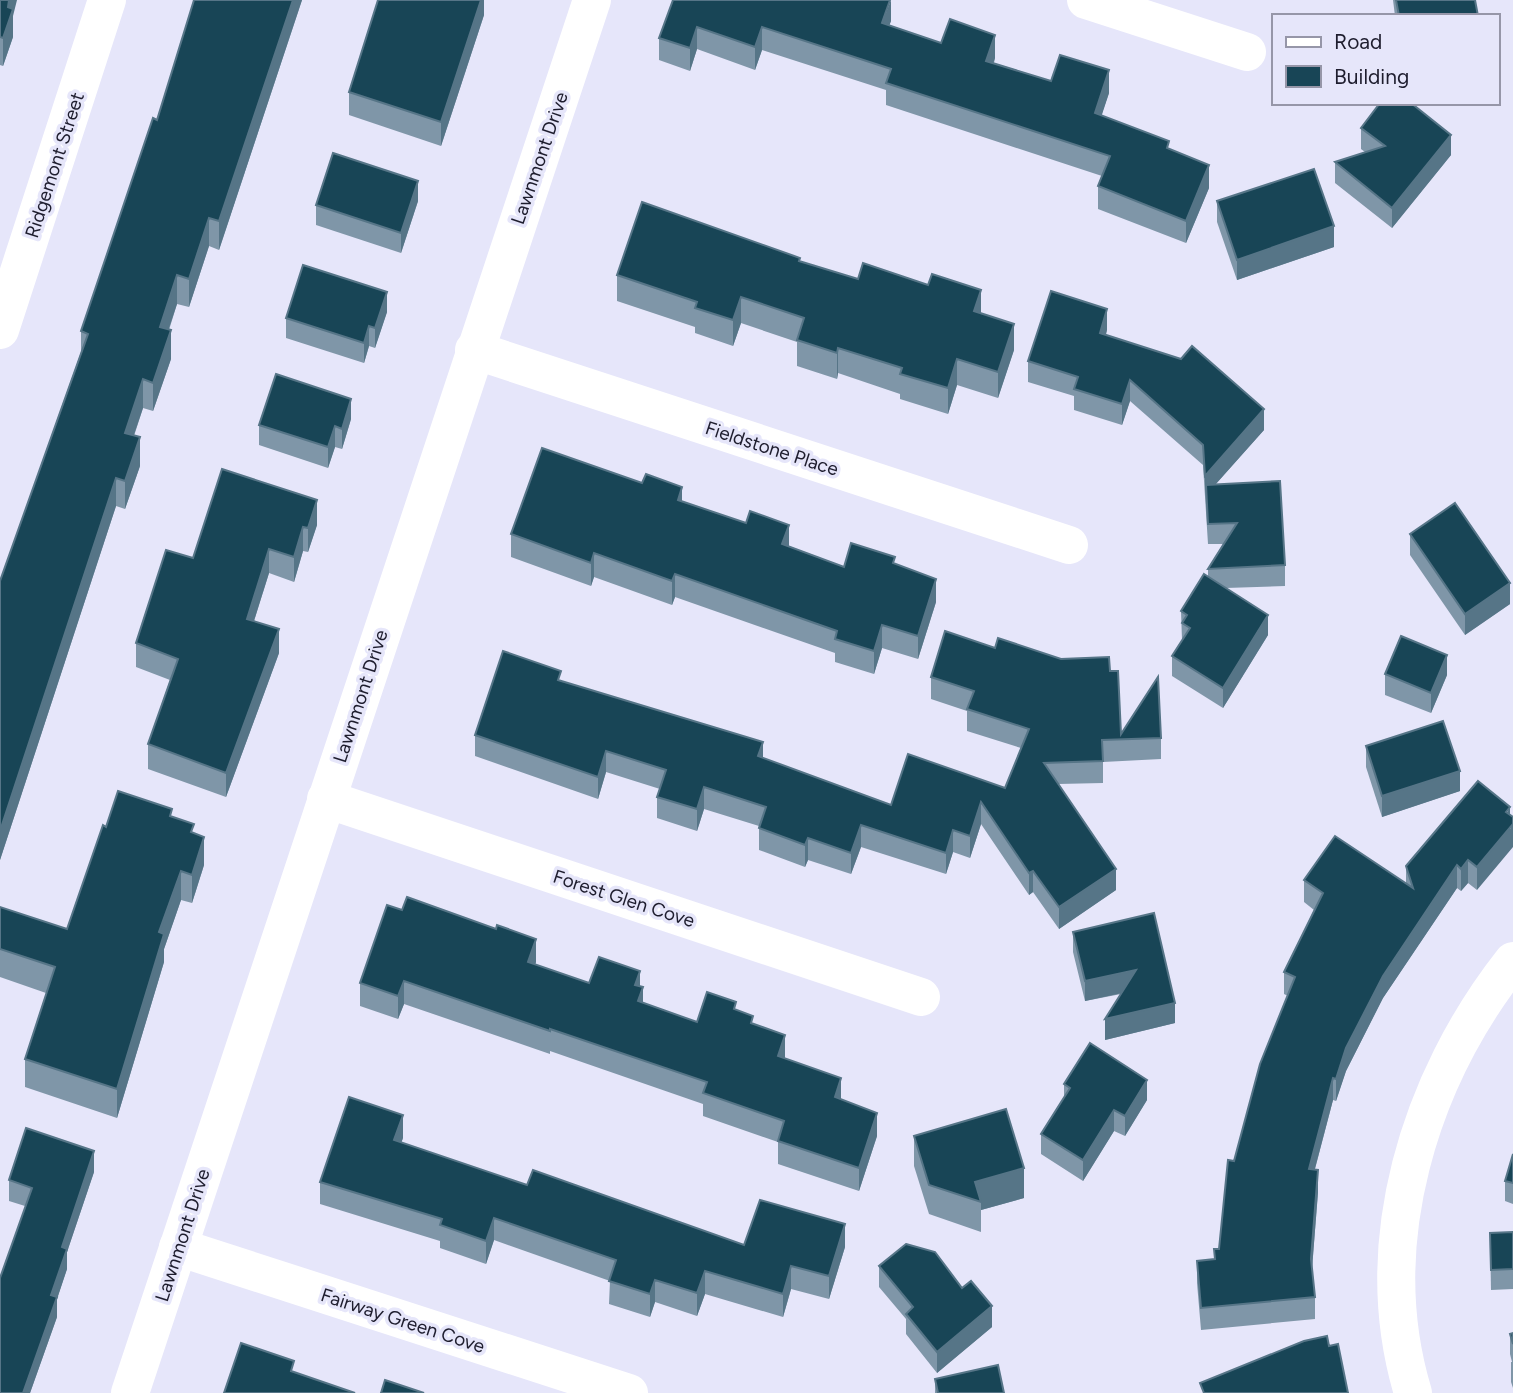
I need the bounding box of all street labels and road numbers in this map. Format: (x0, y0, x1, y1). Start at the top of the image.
street label: Ridgemont Street (20, 89, 89, 241)
street label: Lawnmont Drive (506, 89, 573, 227)
street label: Fieldstone Place (702, 416, 841, 481)
street label: Lawnmont Drive (328, 627, 393, 766)
street label: Forest Glen Cove (550, 865, 698, 932)
street label: Lawnmont Drive (150, 1166, 215, 1305)
street label: Fairway Green Cove (318, 1283, 488, 1358)

